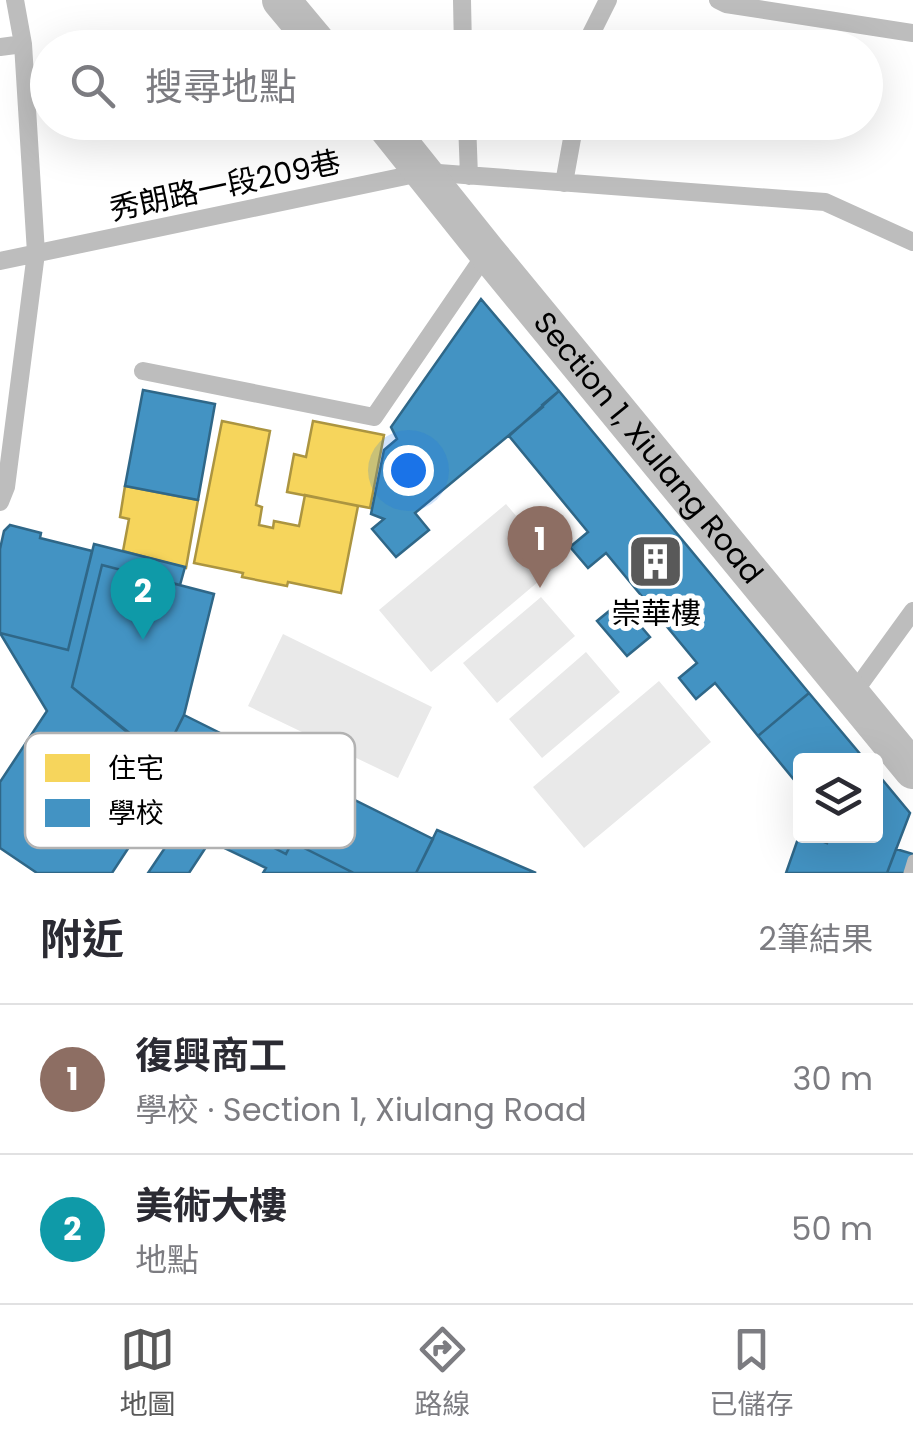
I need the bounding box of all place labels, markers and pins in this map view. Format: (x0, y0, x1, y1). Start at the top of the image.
pin: 1 (508, 506, 572, 588)
building icon: 崇華樓 (626, 531, 686, 591)
pin: 2 (110, 558, 176, 640)
place label: 崇華樓 (611, 592, 701, 635)

